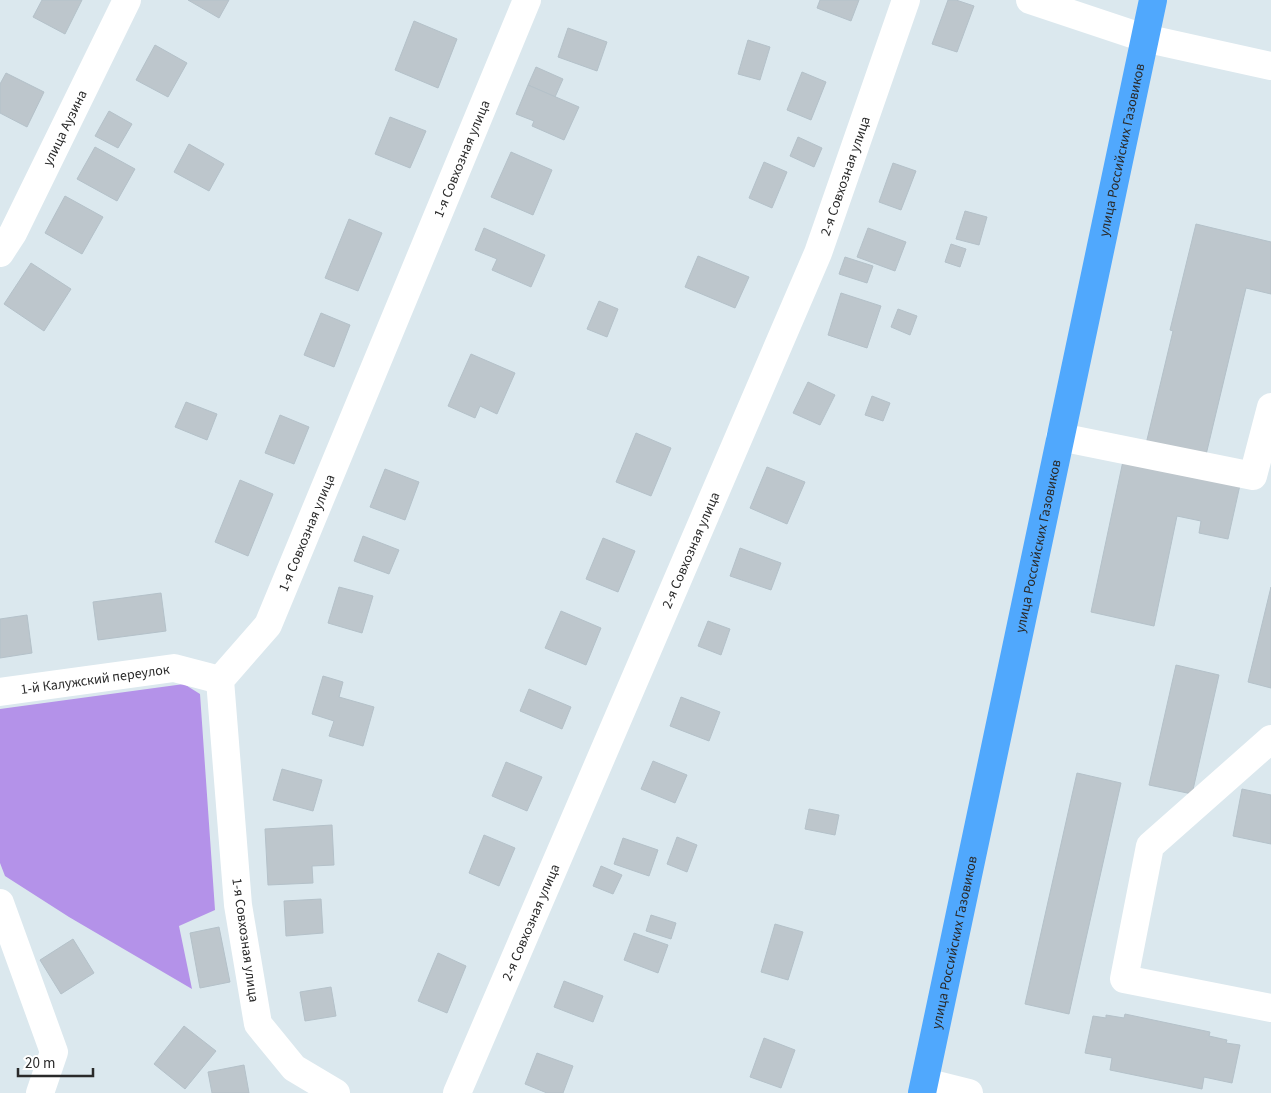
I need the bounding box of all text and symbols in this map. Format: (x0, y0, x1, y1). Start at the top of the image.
street label: улица Российских Газовиков (1094, 62, 1150, 238)
street label: улица Аузина (38, 87, 93, 170)
street label: 1-я Совхозная улица (429, 97, 495, 221)
street label: 2-я Совхозная улица (816, 114, 876, 239)
street label: улица Российских Газовиков (1011, 458, 1067, 635)
street label: 1-я Совхозная улица (274, 471, 340, 595)
street label: 2-я Совхозная улица (657, 489, 725, 612)
street label: 1-й Калужский переулок (19, 660, 171, 700)
street label: улица Российских Газовиков (927, 854, 983, 1031)
street label: 2-я Совхозная улица (497, 861, 565, 984)
street label: 1-я Совхозная улица (226, 877, 264, 1004)
scale bar (18, 1046, 92, 1078)
text: 20 m (25, 1053, 55, 1074)

